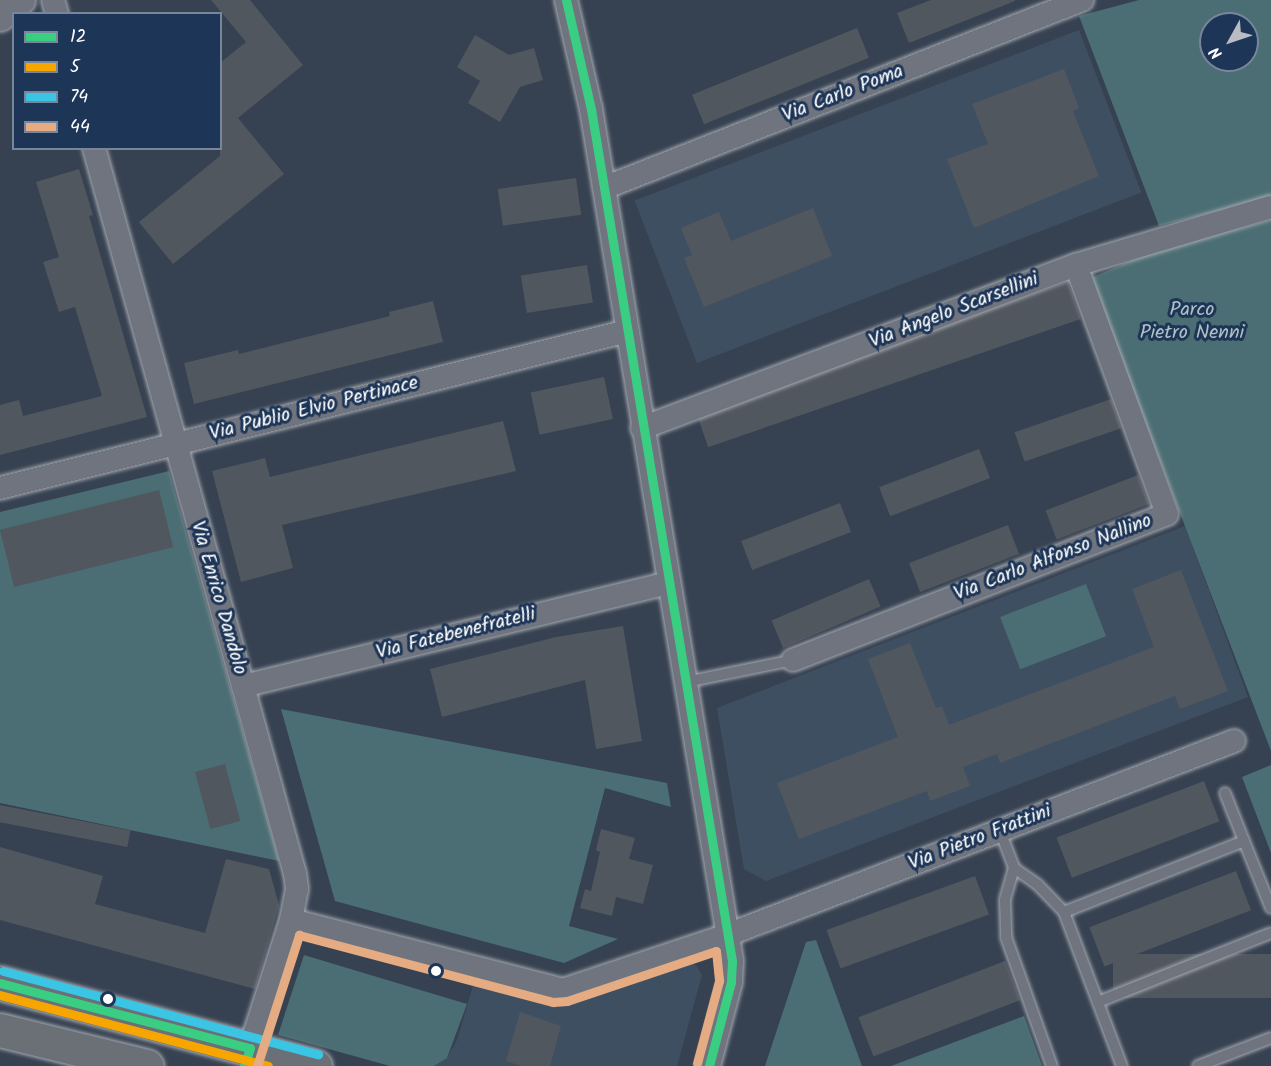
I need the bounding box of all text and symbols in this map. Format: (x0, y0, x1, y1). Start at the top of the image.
legend (12, 12, 222, 150)
north arrow (1199, 12, 1259, 72)
text: 12 (70, 23, 86, 52)
text: N (1204, 41, 1229, 65)
text: 5 (70, 53, 80, 82)
street label: Via Carlo Poma (779, 60, 907, 128)
text: 74 (70, 83, 88, 112)
text: 44 (70, 113, 90, 142)
street label: Via Angelo Scarsellini (866, 268, 1042, 354)
park label: Parco Pietro Nenni (1140, 299, 1244, 346)
street label: Via Publio Elvio Pertinace (207, 371, 421, 447)
street label: Via Carlo Alfonso Nallino (951, 509, 1155, 607)
street label: Via Enrico Dandolo (185, 519, 251, 677)
street label: Via Fatebenefratelli (374, 603, 538, 665)
street label: Via Pietro Frattini (905, 800, 1055, 876)
unlabelled marker (430, 965, 442, 977)
unlabelled marker (102, 993, 114, 1005)

